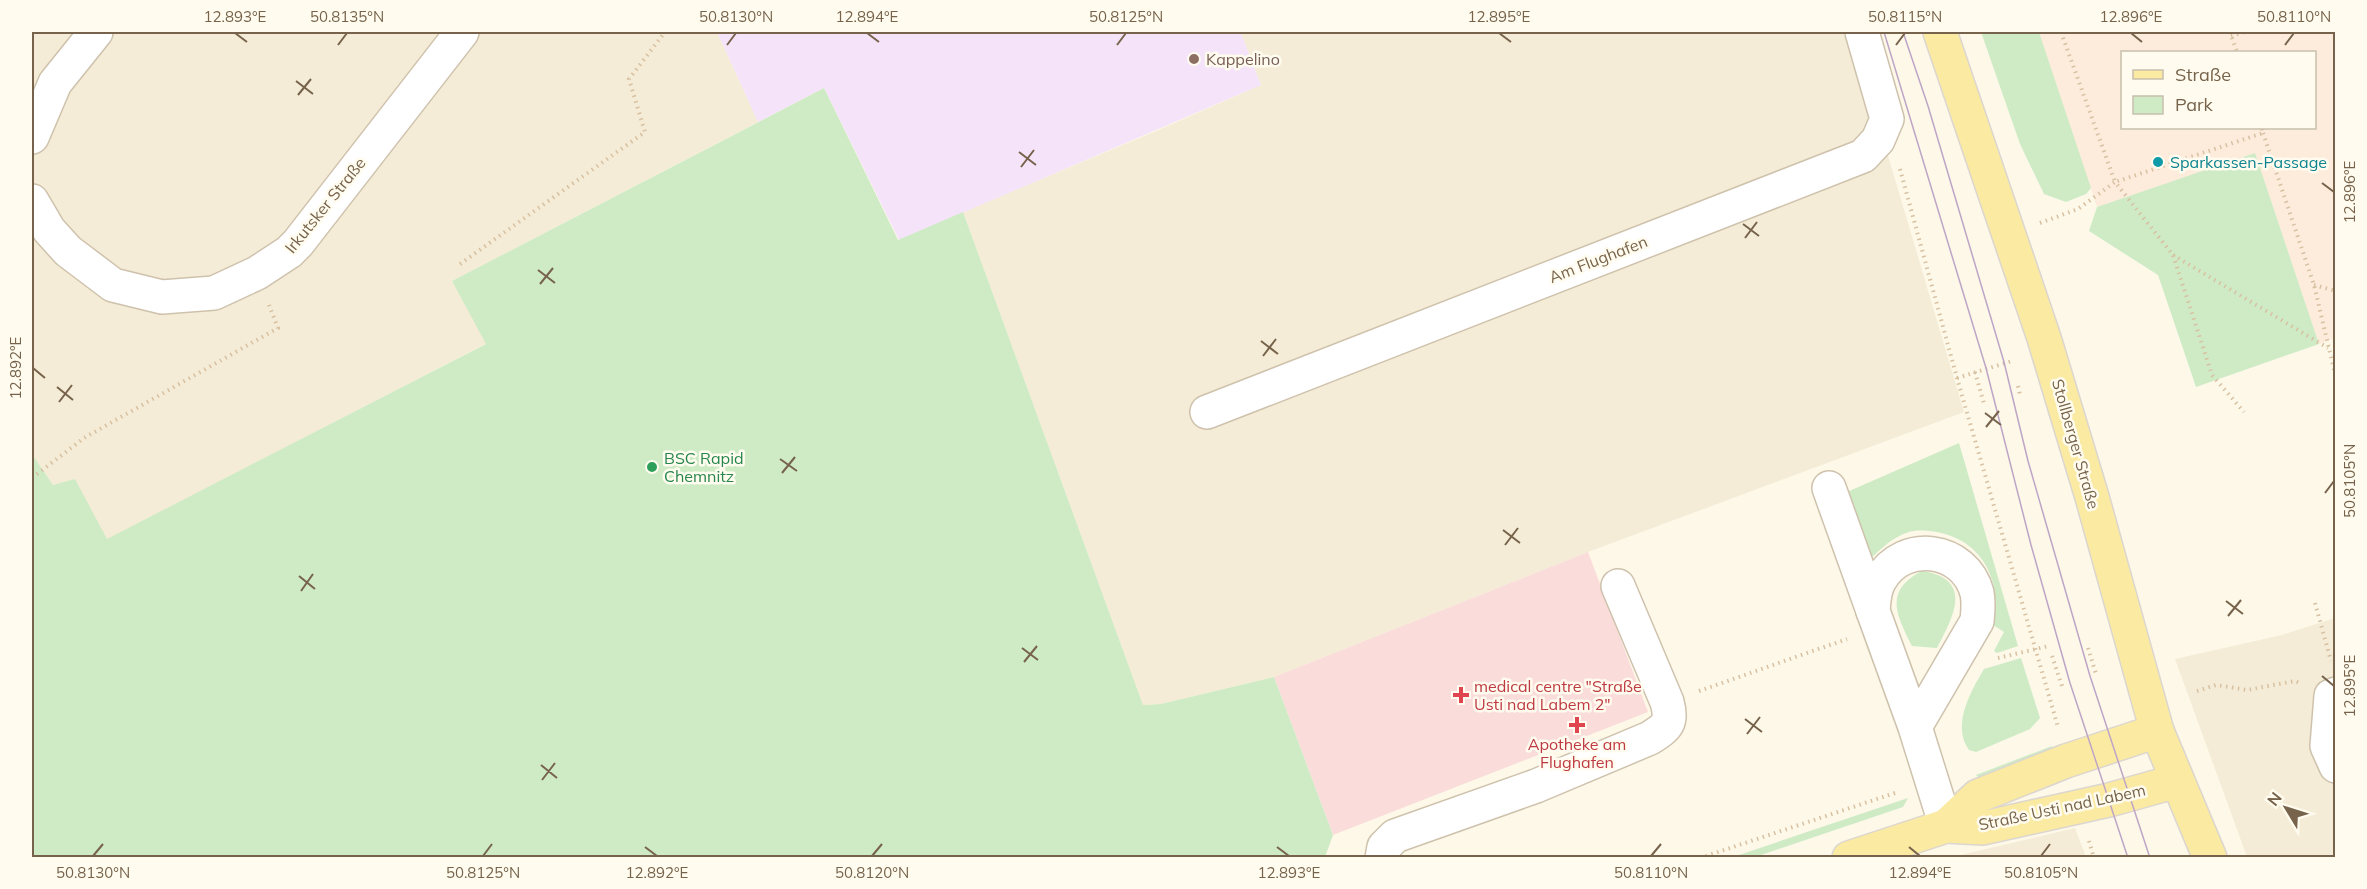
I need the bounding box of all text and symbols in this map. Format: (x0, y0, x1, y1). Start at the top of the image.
text: 12.893°E (204, 7, 267, 26)
text: 50.8135°N (310, 7, 384, 26)
text: 50.8130°N (699, 7, 773, 26)
text: 12.894°E (836, 7, 899, 26)
text: 50.8125°N (1089, 7, 1163, 26)
text: 12.895°E (1468, 7, 1531, 26)
text: 50.8115°N (1868, 7, 1942, 26)
text: 12.896°E (2100, 7, 2163, 26)
text: 50.8110°N (2257, 7, 2331, 26)
place label: Kappelino (1206, 49, 1280, 69)
legend (2121, 51, 2316, 129)
marker: Kappelino (1187, 52, 1201, 66)
text: Straße (2175, 63, 2231, 86)
text: Park (2175, 93, 2214, 116)
place label: Sparkassen-Passage (2170, 152, 2327, 172)
street label: Irkutsker Straße (280, 153, 370, 257)
marker: Sparkassen-Passage (2151, 155, 2165, 169)
text: 12.896°E (2340, 160, 2359, 223)
street label: Am Flughafen (1546, 231, 1650, 287)
text: 12.892°E (6, 336, 25, 399)
street label: Stollberger Straße (2048, 377, 2104, 511)
text: 50.8105°N (2340, 444, 2359, 518)
place label: BSC Rapid Chemnitz (664, 448, 744, 486)
marker: BSC Rapid Chemnitz (645, 460, 659, 474)
text: 12.895°E (2340, 654, 2359, 717)
place label: medical centre "Straße Usti nad Labem 2" (1474, 676, 1642, 714)
marker: medical centre "Straße Usti nad Labem 2" (1452, 686, 1470, 704)
marker: Apotheke am Flughafen (1570, 718, 1584, 732)
place label: Apotheke am Flughafen (1528, 734, 1626, 772)
north arrow (2256, 778, 2316, 838)
street label: Straße Usti nad Labem (1977, 780, 2147, 834)
text: N (2263, 788, 2286, 810)
text: 50.8130°N (56, 863, 130, 882)
text: 50.8125°N (446, 863, 520, 882)
text: 12.892°E (626, 863, 689, 882)
text: 50.8120°N (835, 863, 909, 882)
text: 12.893°E (1258, 863, 1321, 882)
text: 50.8110°N (1614, 863, 1688, 882)
text: 12.894°E (1889, 863, 1952, 882)
text: 50.8105°N (2004, 863, 2078, 882)

